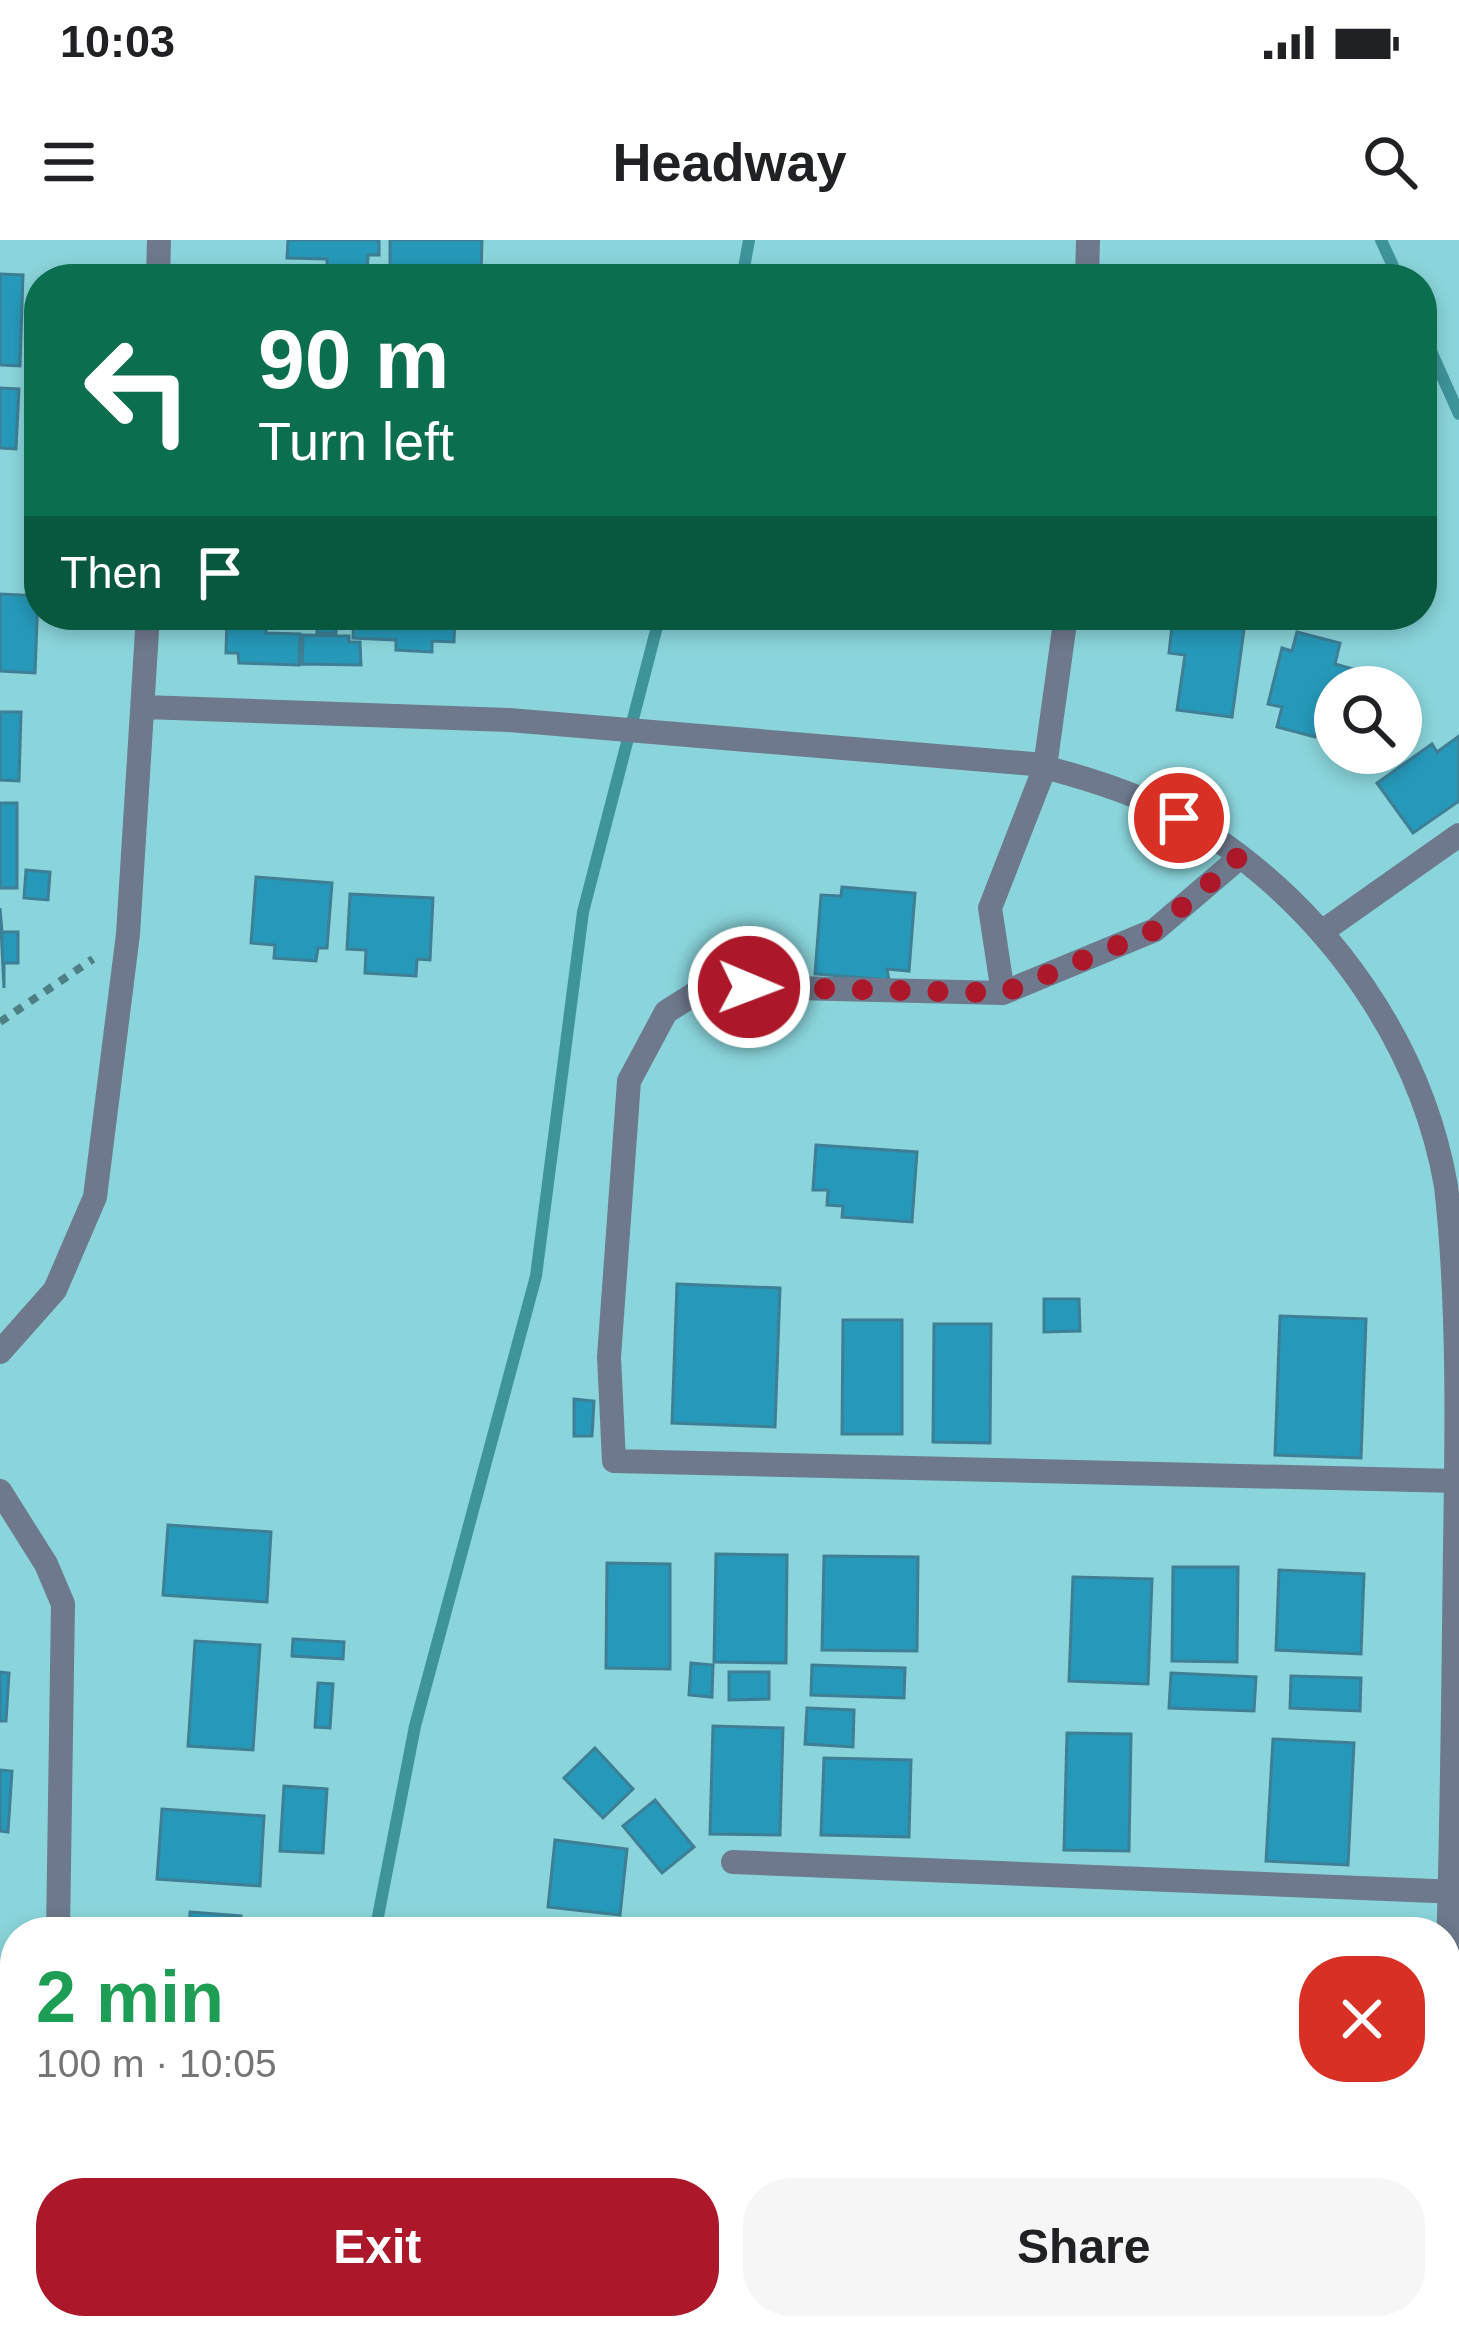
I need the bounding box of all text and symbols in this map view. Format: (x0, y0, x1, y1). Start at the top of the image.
text: 10:03 (60, 16, 175, 67)
icon: menu (36, 129, 102, 195)
icon: search (1357, 129, 1423, 195)
text: Headway (612, 132, 847, 192)
icon: left (60, 312, 216, 468)
text: 90 m (258, 312, 449, 406)
text: Turn left (258, 411, 454, 471)
icon: arrive (187, 540, 253, 606)
text: Then (60, 547, 163, 598)
map controls (1314, 666, 1422, 774)
button: search (1314, 666, 1422, 774)
pin (1128, 767, 1230, 869)
icon: arrive (1146, 785, 1212, 851)
position arrow (686, 924, 812, 1050)
button: close (1299, 1956, 1425, 2082)
text: 2 min (36, 1957, 224, 2037)
text: 100 m · 10:05 (36, 2042, 277, 2085)
button: Exit (36, 2178, 719, 2316)
button: Share (743, 2178, 1425, 2316)

